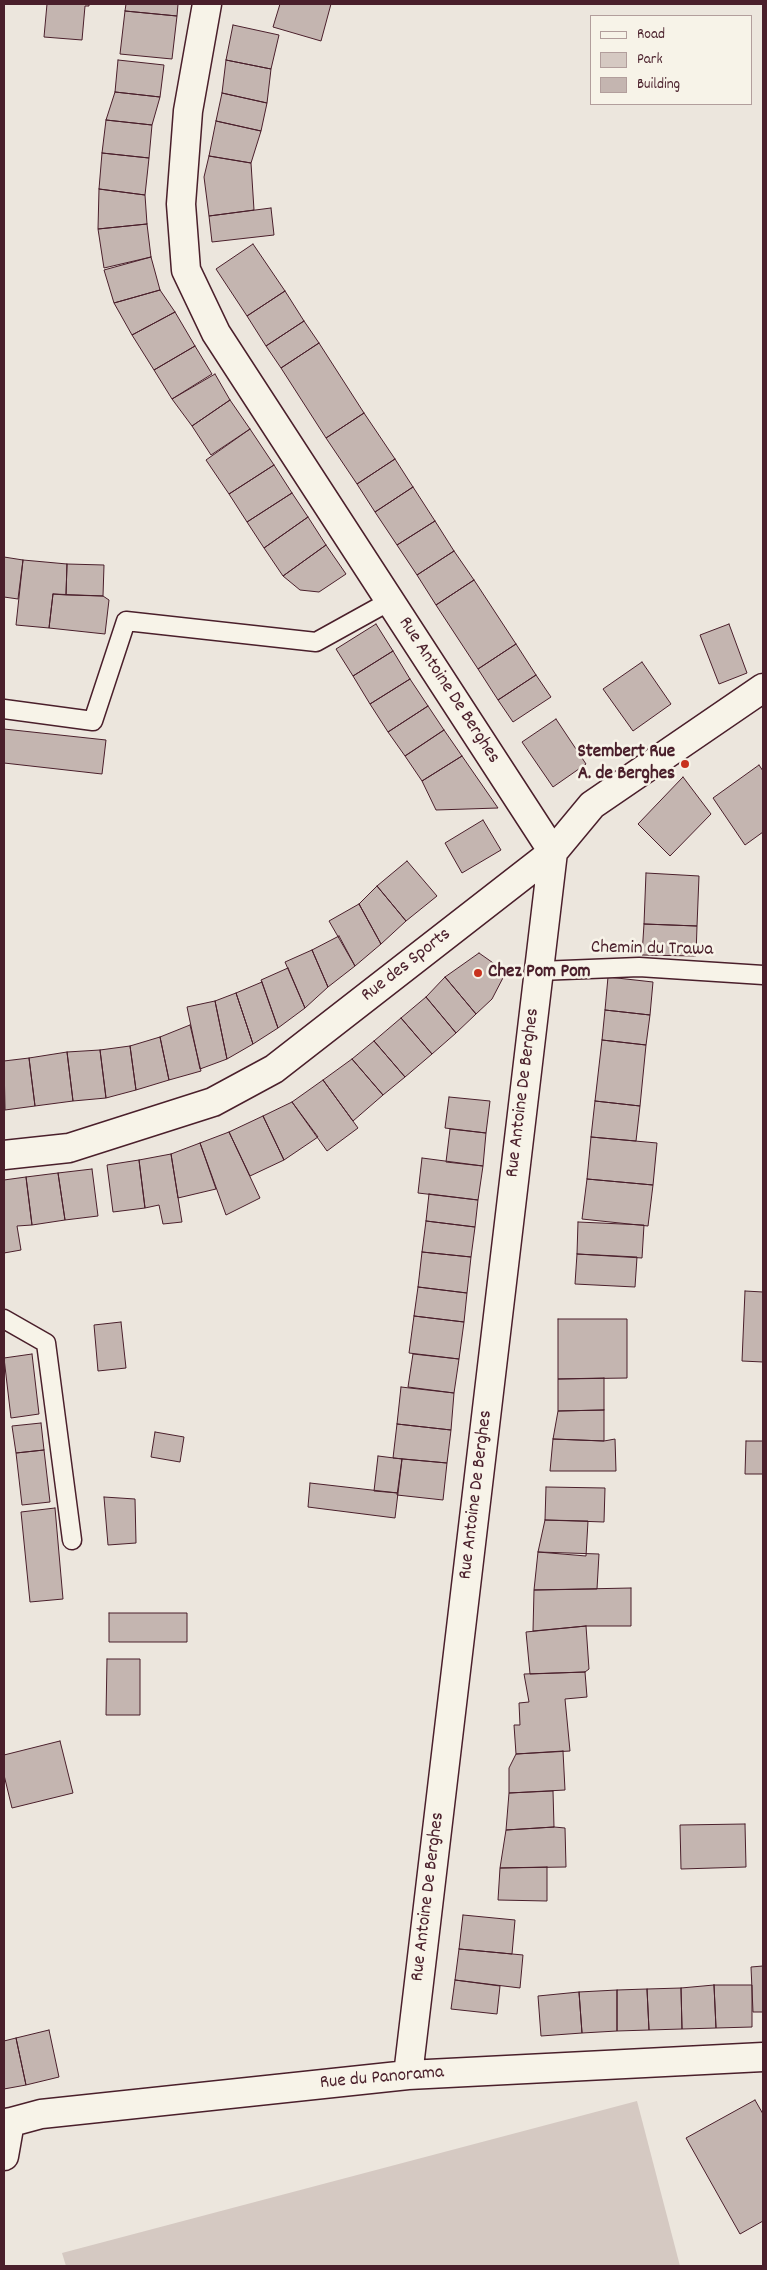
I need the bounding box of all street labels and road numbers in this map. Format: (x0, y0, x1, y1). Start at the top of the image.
street label: Rue Antoine De Berghes (392, 613, 504, 769)
street label: Rue des Sports (358, 924, 456, 1008)
street label: Chemin du Trawa (591, 938, 713, 962)
street label: Rue Antoine De Berghes (502, 1007, 546, 1179)
street label: Rue Antoine De Berghes (455, 1409, 499, 1581)
street label: Rue Antoine De Berghes (407, 1811, 451, 1983)
street label: Rue du Panorama (319, 2062, 445, 2096)

